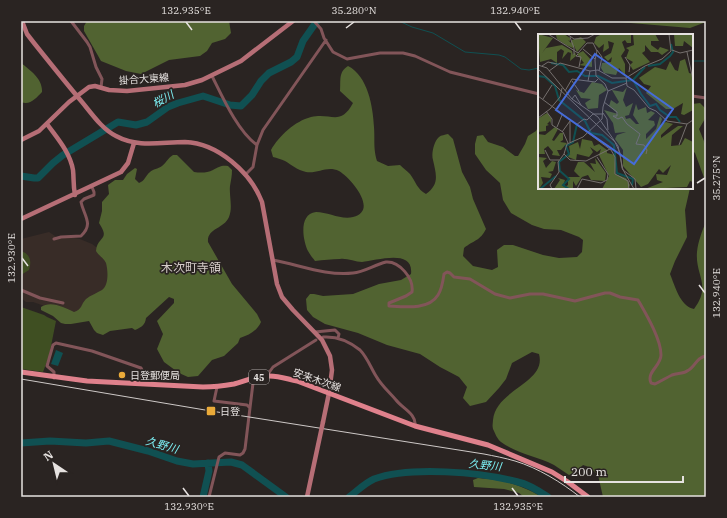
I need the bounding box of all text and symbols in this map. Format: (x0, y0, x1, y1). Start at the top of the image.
text: 132.935°E (161, 4, 211, 17)
text: 35.280°N (331, 4, 377, 17)
text: 132.940°E (490, 4, 540, 17)
inset map (538, 34, 693, 189)
street label: 掛合大東線 (119, 71, 169, 87)
water label: 桜川 (150, 87, 177, 110)
text: 35.275°N (710, 155, 723, 201)
text: 132.930°E (5, 233, 18, 283)
district label: 木次町寺領 (161, 260, 221, 275)
text: 132.940°E (710, 268, 723, 318)
street label: 安来木次線 (291, 366, 343, 394)
place label: 日登郵便局 (130, 369, 180, 382)
marker: 日登郵便局 (117, 370, 127, 380)
road number: 45 (249, 370, 269, 384)
marker: 日登 (205, 405, 217, 417)
place label: 日登 (220, 405, 240, 418)
water label: 久野川 (144, 434, 181, 457)
north arrow (34, 444, 74, 484)
text: N (41, 447, 56, 464)
water label: 久野川 (468, 456, 503, 474)
scale bar (565, 458, 683, 484)
text: 200 m (571, 464, 607, 479)
text: 132.930°E (164, 500, 214, 513)
text: 132.935°E (493, 500, 543, 513)

